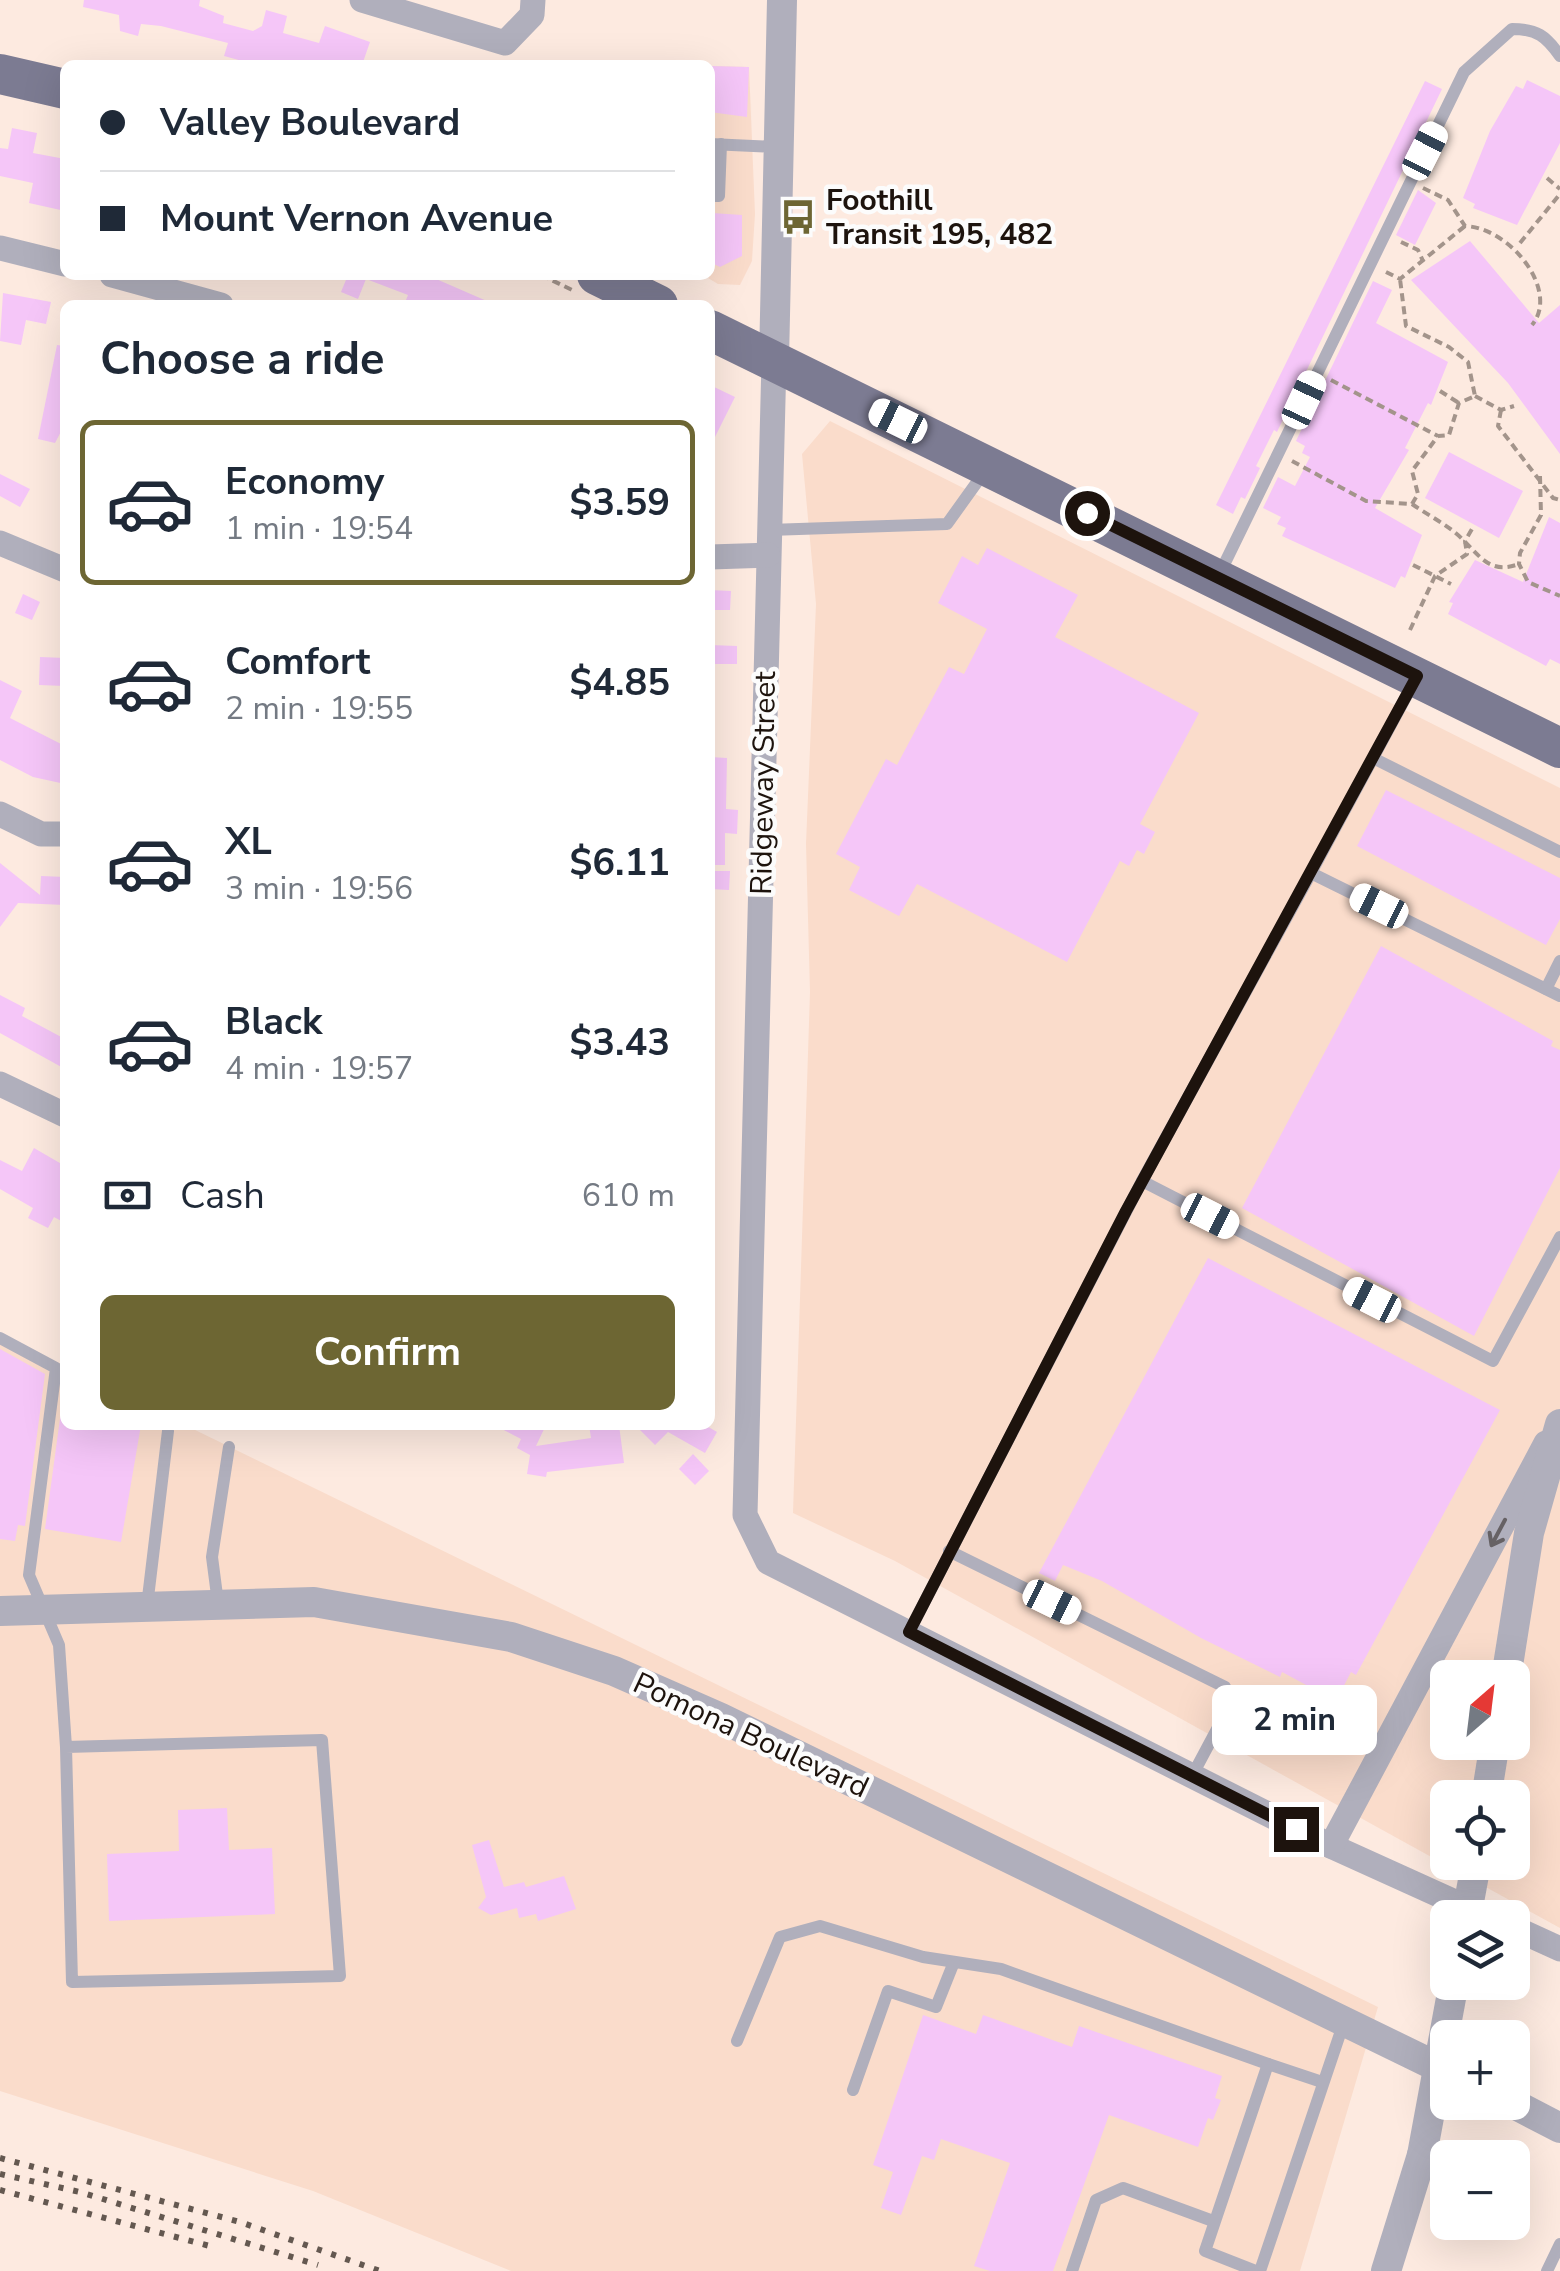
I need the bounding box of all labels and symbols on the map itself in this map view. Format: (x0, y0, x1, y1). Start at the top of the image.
car (1398, 117, 1452, 185)
place label: Foothill Transit 195, 482 (826, 180, 1053, 255)
bus stop icon: Foothill Transit 195, 482 (779, 198, 817, 236)
car (1278, 366, 1330, 434)
car (864, 394, 932, 448)
route start (1065, 491, 1110, 536)
street label: Ridgeway Street (741, 670, 786, 895)
car (1345, 879, 1413, 933)
car (1176, 1189, 1244, 1243)
car (1338, 1273, 1406, 1327)
one-way arrow (1487, 1518, 1507, 1547)
car (1018, 1575, 1086, 1629)
north arrow (1430, 1660, 1530, 1760)
street label: Pomona Boulevard (626, 1663, 875, 1808)
callout: 2 min (1214, 1684, 1378, 1754)
route end (1274, 1807, 1319, 1852)

